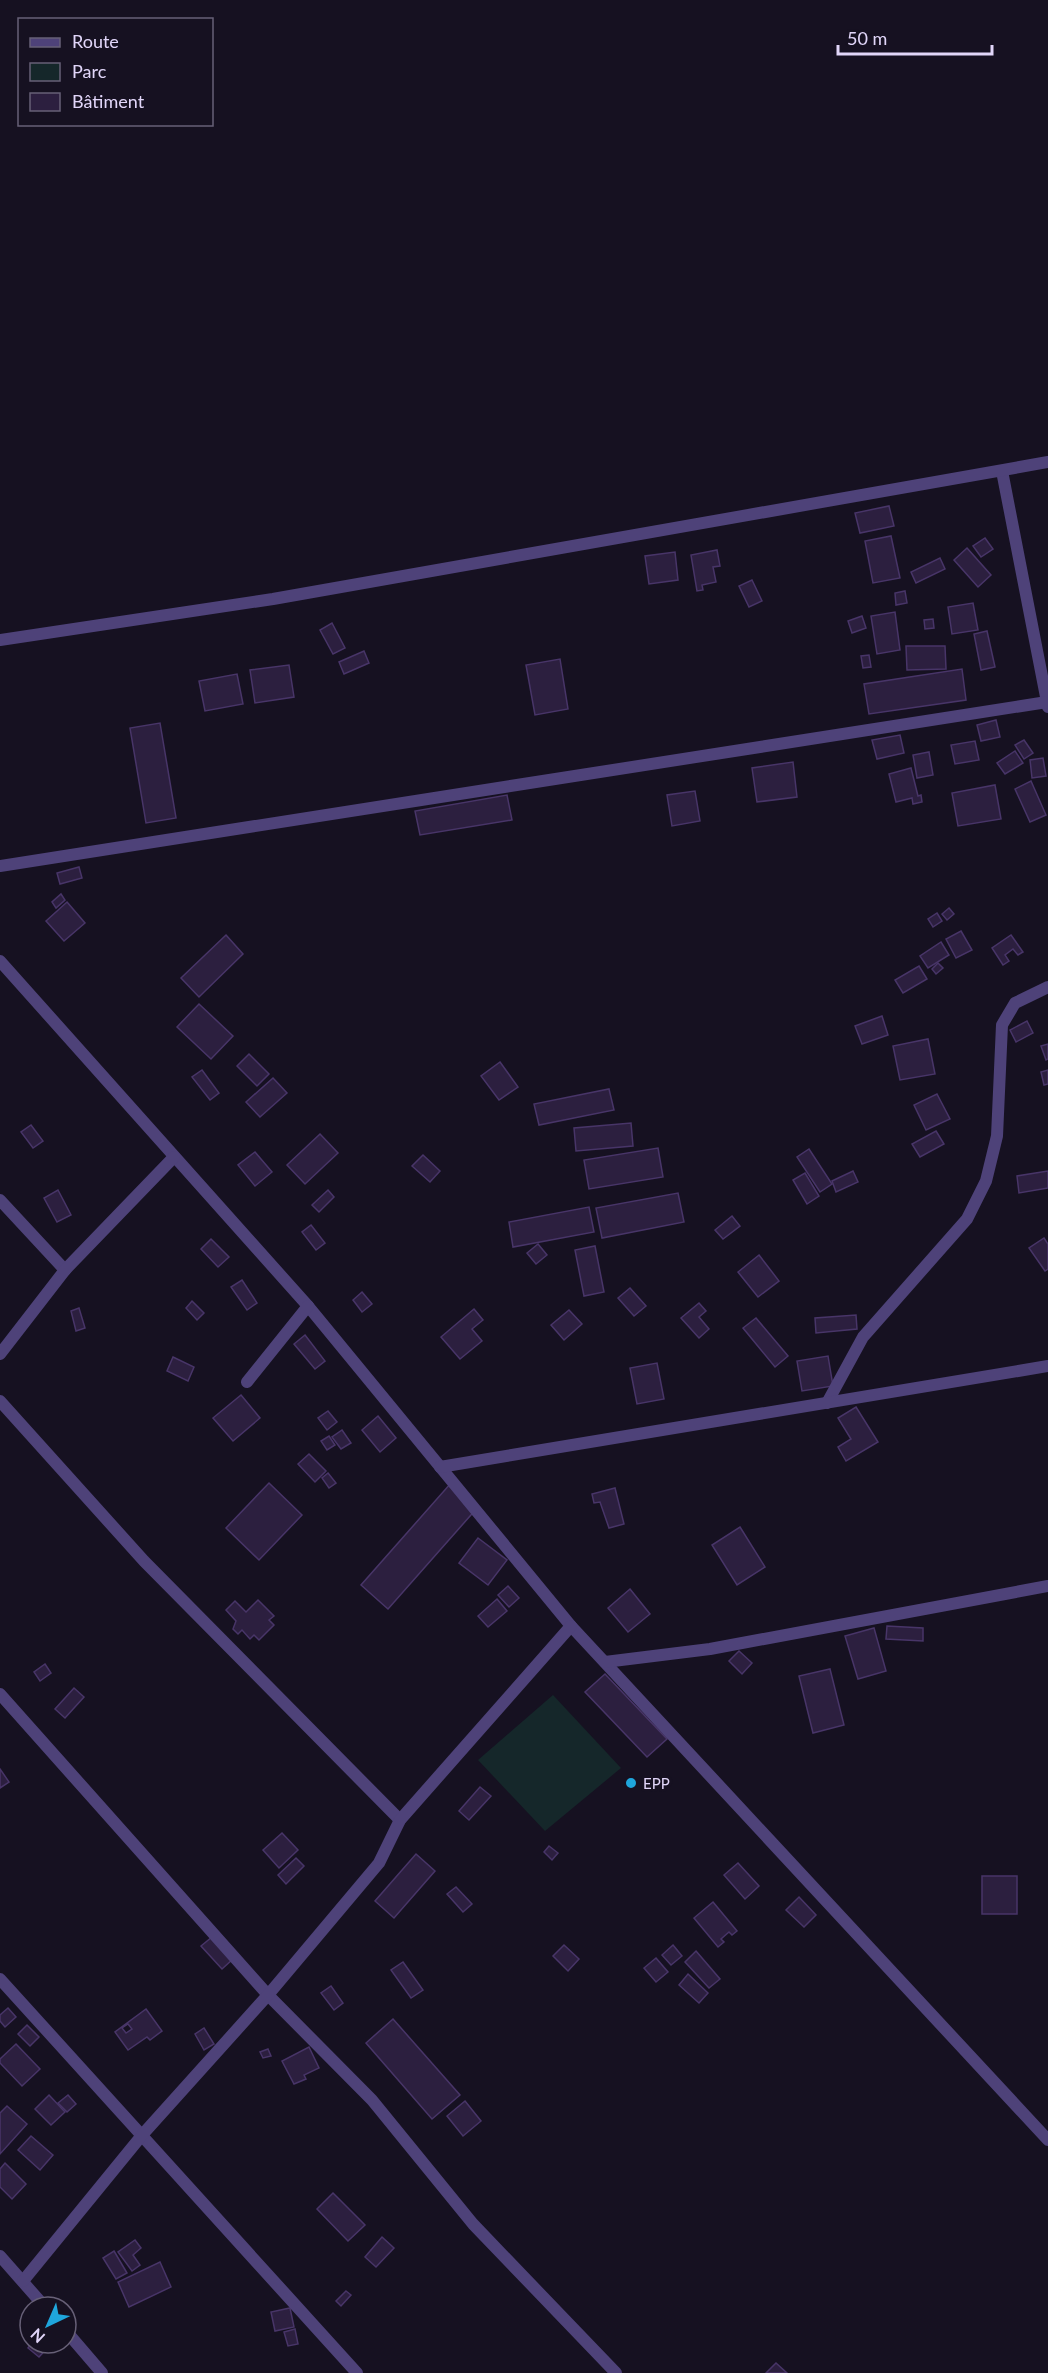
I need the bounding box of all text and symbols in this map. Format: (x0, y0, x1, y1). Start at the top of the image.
legend (18, 18, 213, 126)
scale bar (838, 18, 992, 56)
text: 50 m (847, 27, 887, 49)
text: Route (72, 30, 119, 52)
text: Parc (72, 60, 107, 82)
text: Bâtiment (72, 90, 145, 112)
place label: EPP (643, 1774, 670, 1792)
marker: EPP (624, 1776, 638, 1790)
north arrow (18, 2295, 78, 2355)
text: N (26, 2325, 48, 2347)

